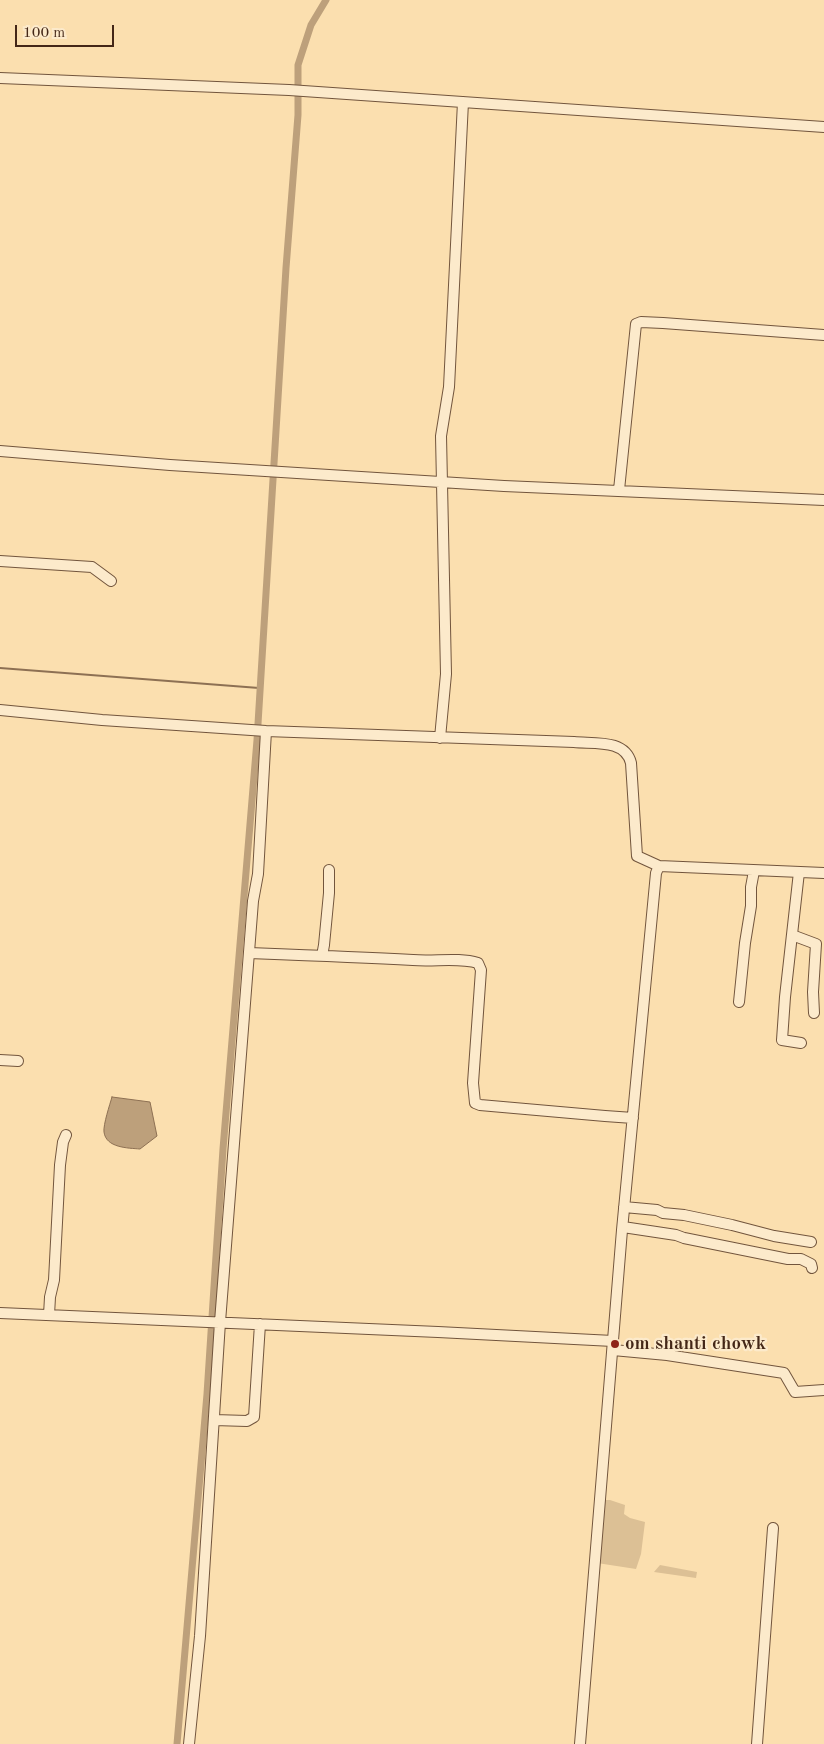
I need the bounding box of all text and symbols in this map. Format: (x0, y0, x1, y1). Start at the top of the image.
scale bar (18, 15, 116, 47)
text: 100 m (23, 26, 65, 41)
place label: om shanti chowk (625, 1333, 766, 1355)
marker: om shanti chowk (609, 1338, 621, 1350)

